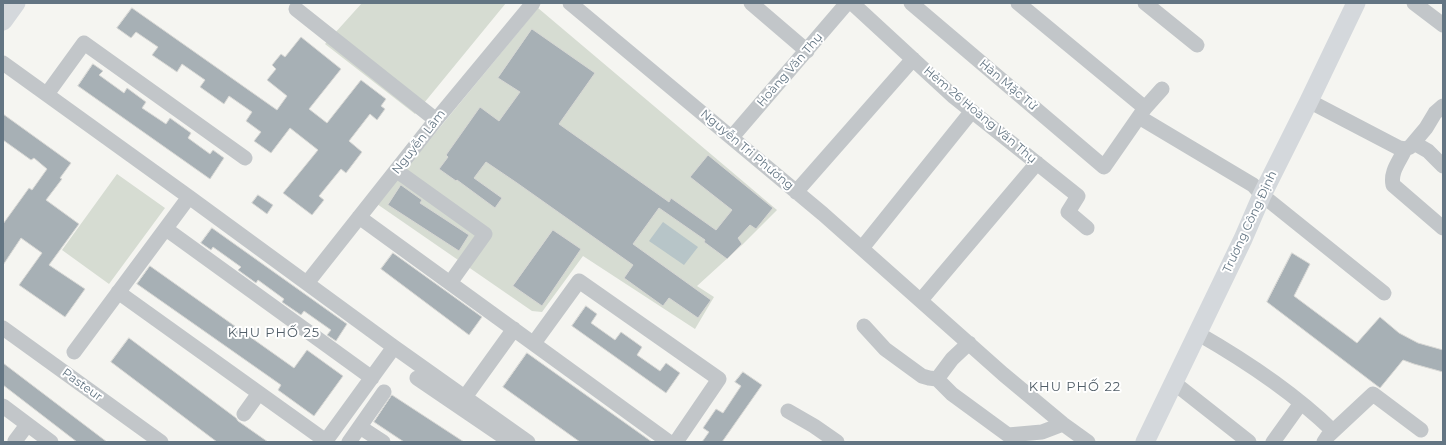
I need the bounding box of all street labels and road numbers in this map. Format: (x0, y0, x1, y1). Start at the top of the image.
street label: Hoàng Văn Thụ (754, 30, 826, 110)
street label: Hàn Mặc Tử (976, 57, 1040, 113)
street label: Hẻm 26 Hoàng Văn Thụ (921, 64, 1039, 166)
street label: Nguyễn Lâm (389, 107, 449, 177)
street label: Nguyễn Tri Phương (698, 107, 796, 193)
street label: Trương Công Định (1220, 169, 1280, 275)
street label: Pasteur (59, 366, 105, 404)

